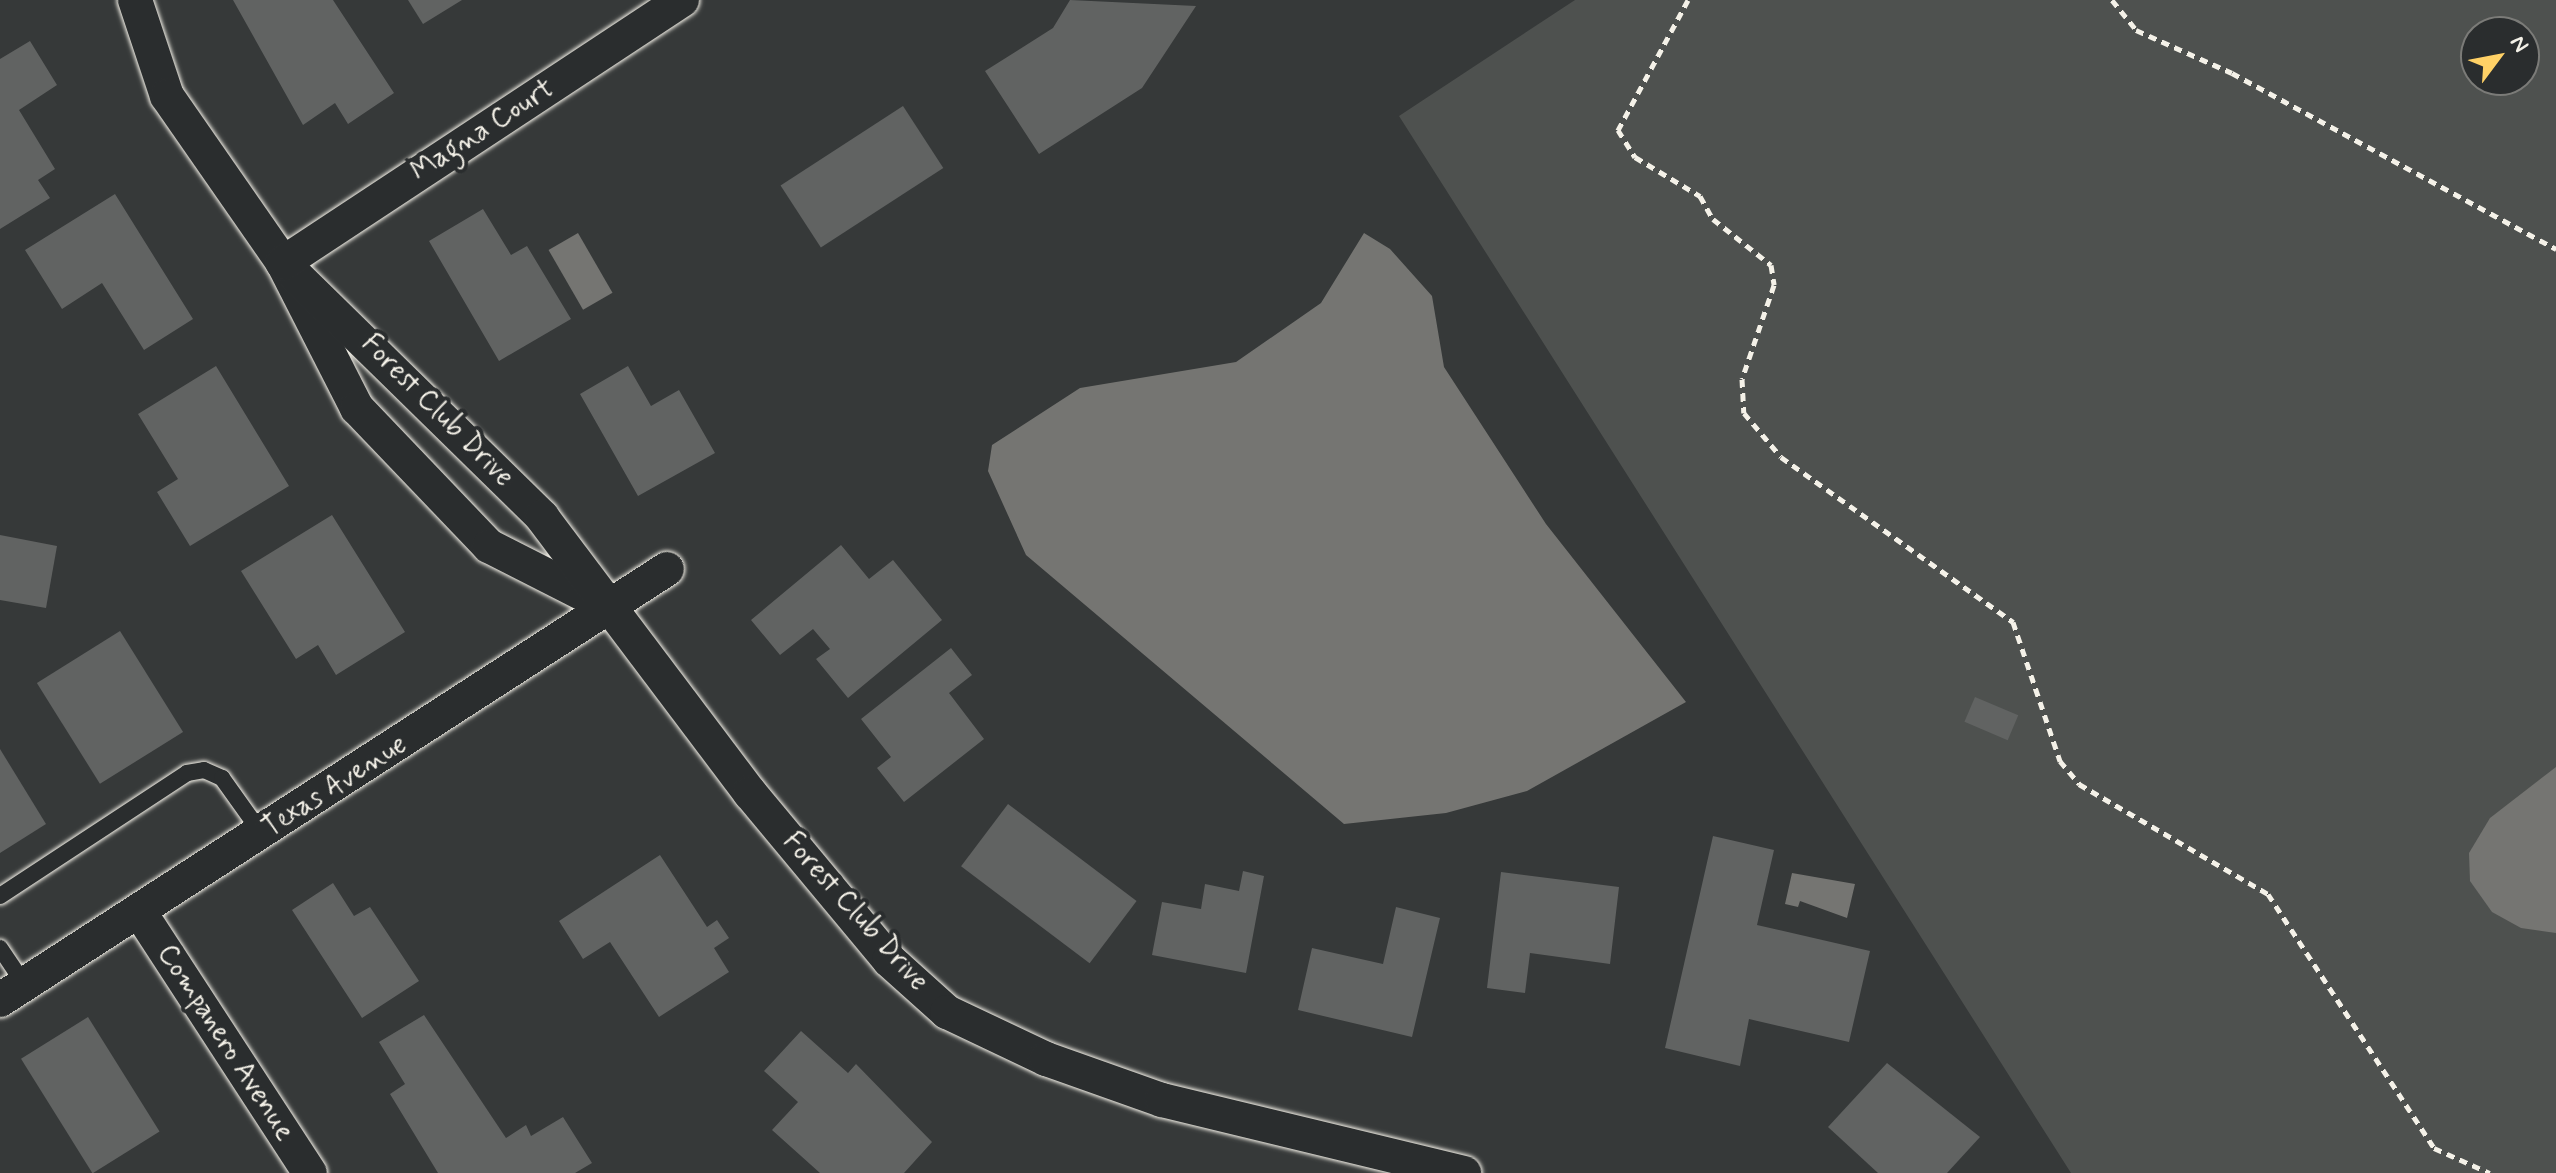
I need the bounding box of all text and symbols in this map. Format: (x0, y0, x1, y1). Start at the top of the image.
north arrow (2460, 16, 2540, 96)
text: N (2503, 31, 2534, 58)
street label: Magna Court (406, 73, 560, 189)
street label: Forest Club Drive (354, 328, 520, 494)
street label: Texas Avenue (258, 729, 412, 845)
street label: Forest Club Drive (775, 826, 935, 998)
street label: Companero Avenue (149, 939, 301, 1147)

